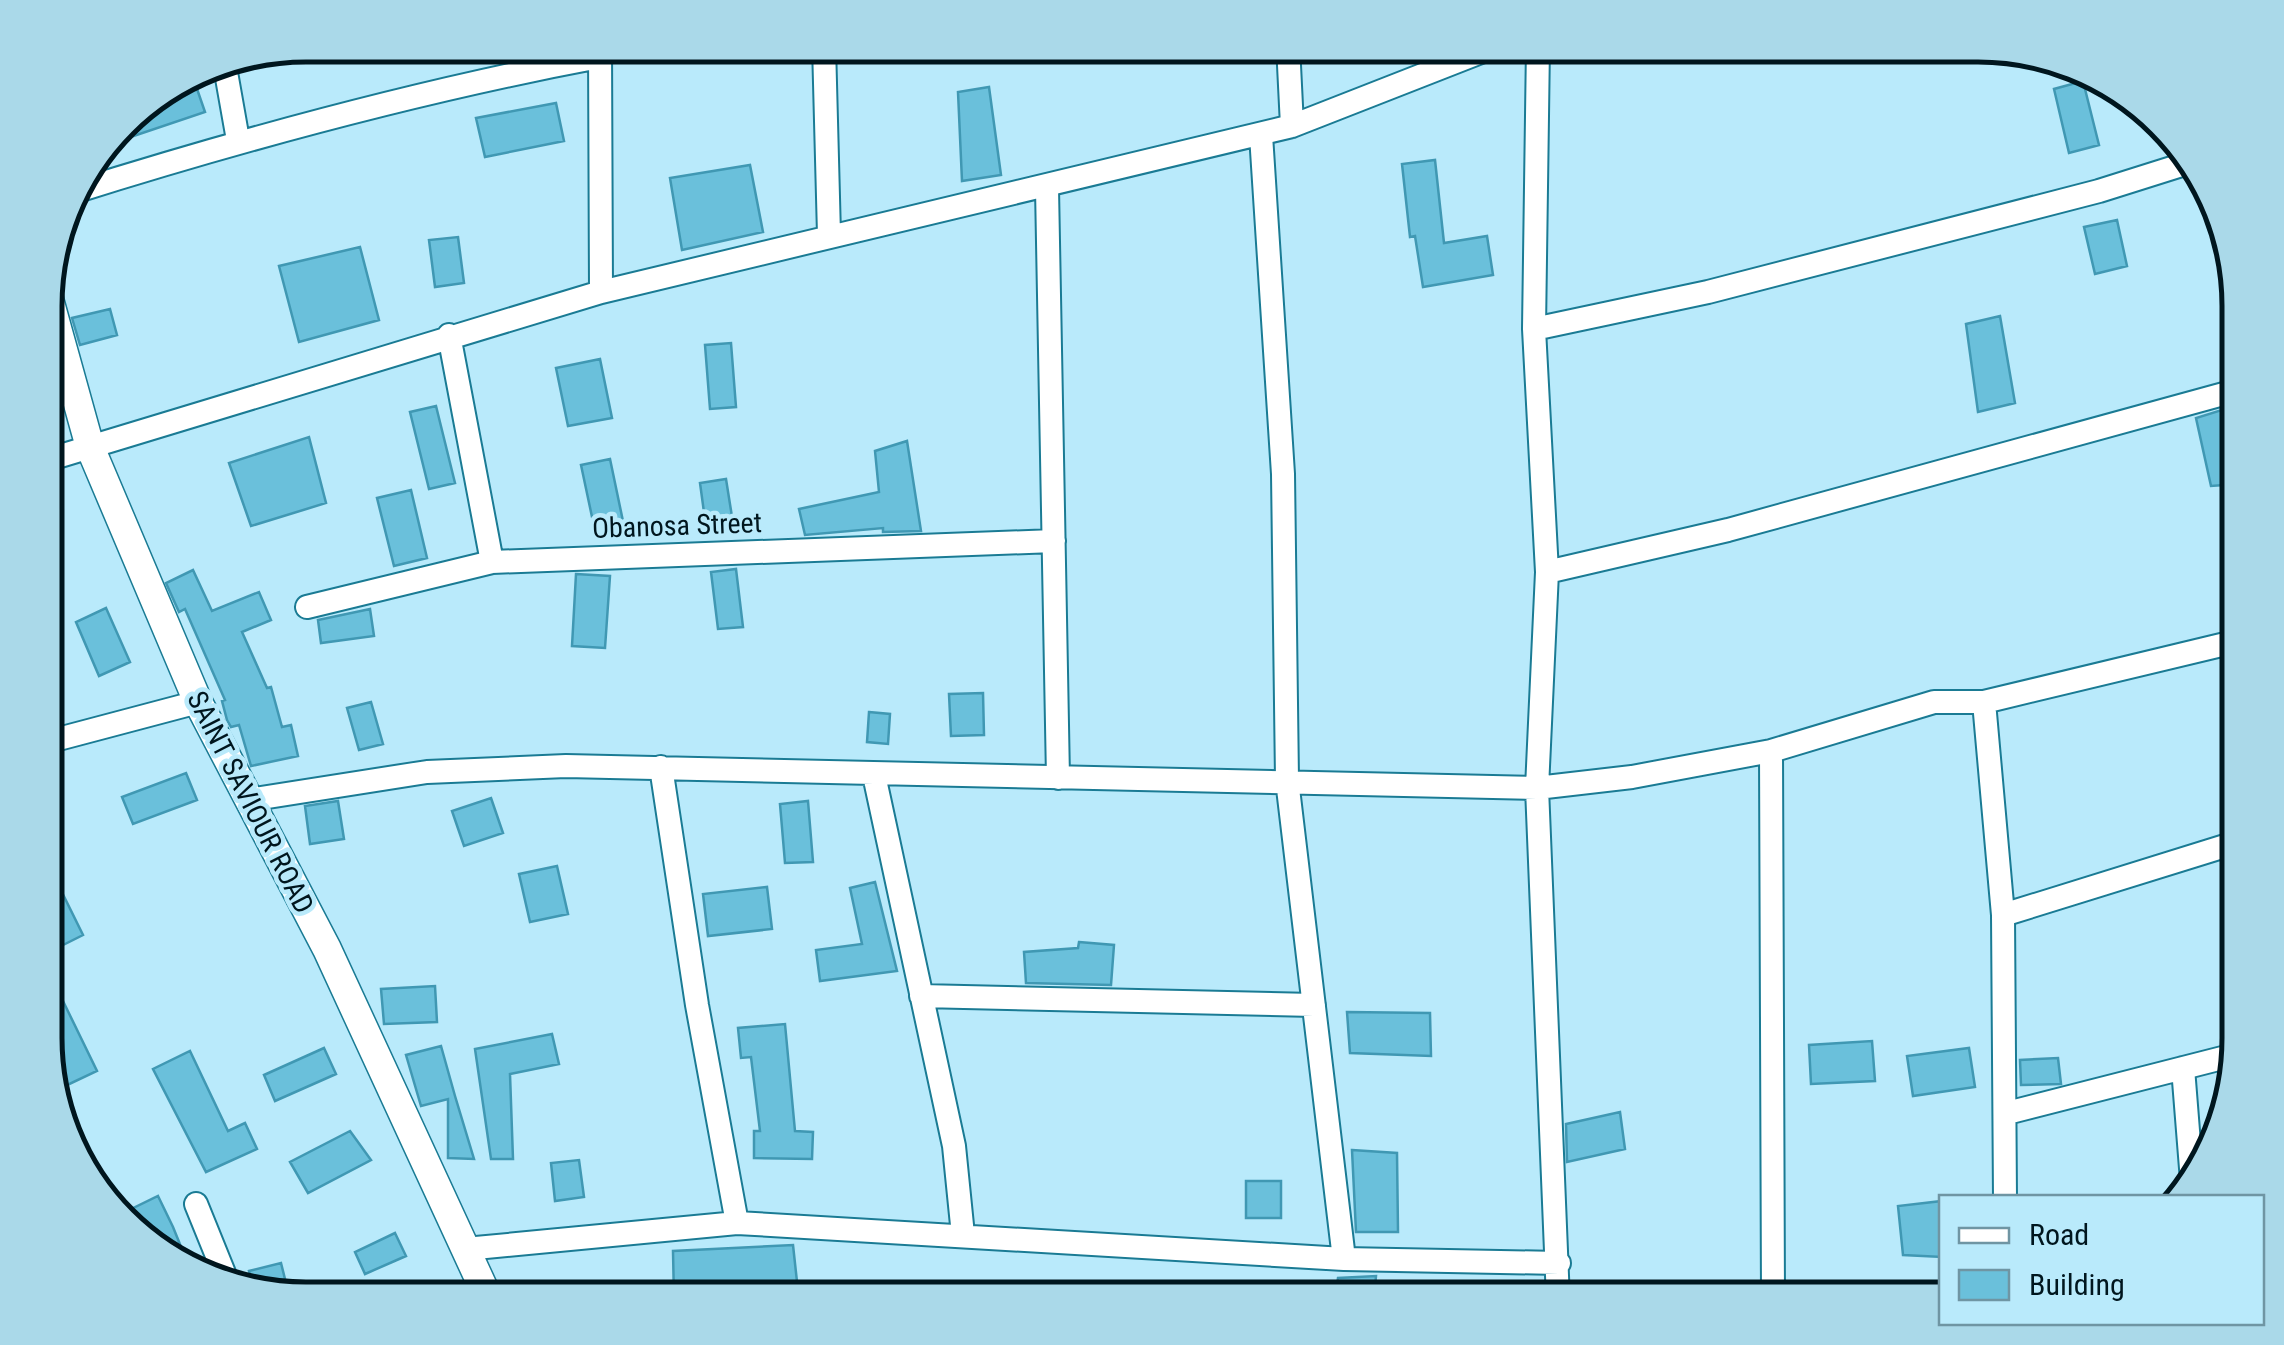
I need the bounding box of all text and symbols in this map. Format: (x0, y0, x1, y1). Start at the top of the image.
street label: Obanosa Street (592, 506, 762, 545)
street label: SAINT SAVIOUR ROAD (180, 686, 321, 919)
legend (1939, 1195, 2264, 1325)
text: Road (2029, 1217, 2089, 1252)
text: Building (2029, 1267, 2125, 1302)

